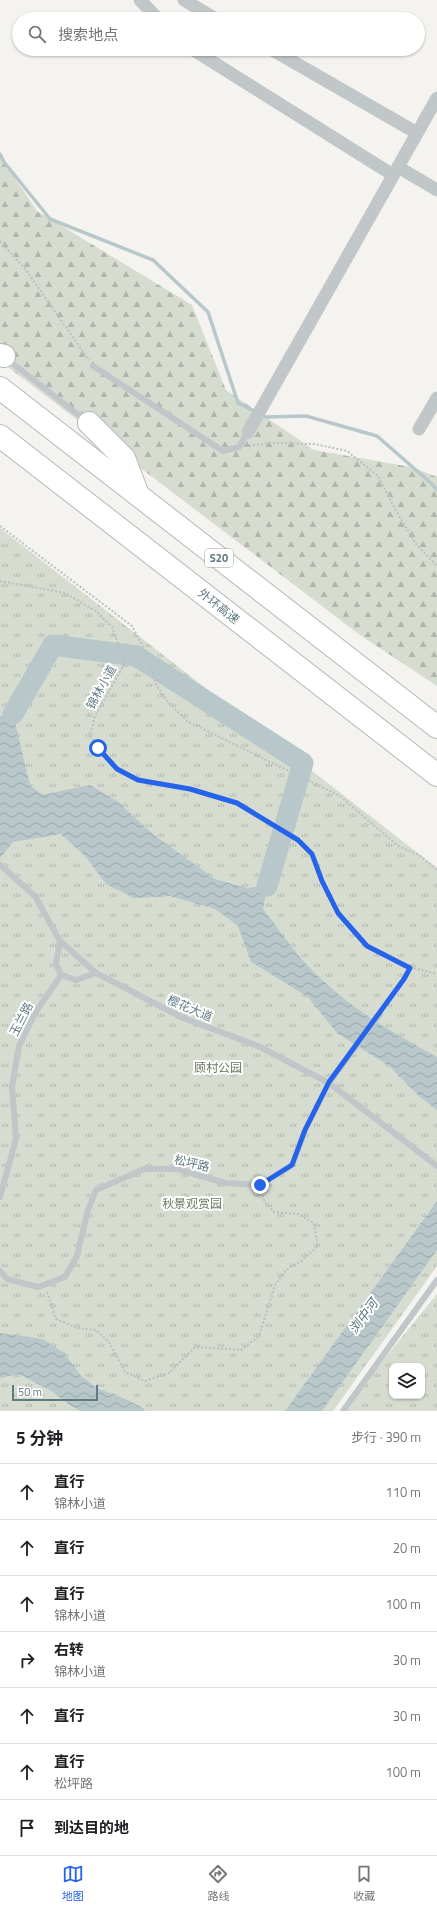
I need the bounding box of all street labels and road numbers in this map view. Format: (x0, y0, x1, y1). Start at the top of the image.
road number: S20 (205, 549, 233, 567)
street label: 外环高速 (194, 584, 244, 628)
street label: 锦林小道 (81, 661, 121, 713)
street label: 樱花大道 (164, 990, 216, 1026)
street label: 玉兰路 (4, 999, 38, 1039)
street label: 松坪路 (172, 1150, 212, 1176)

